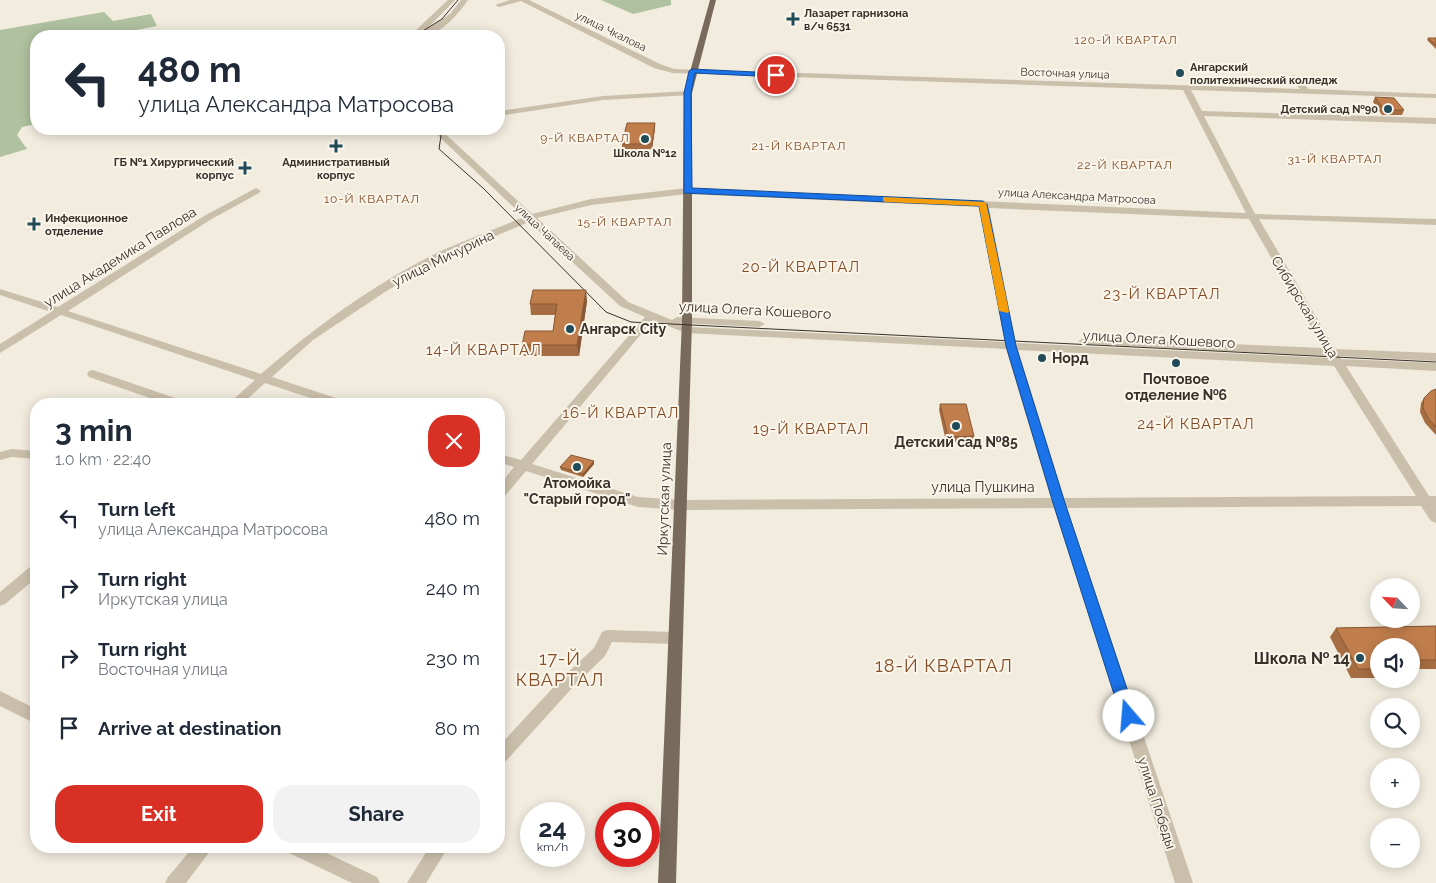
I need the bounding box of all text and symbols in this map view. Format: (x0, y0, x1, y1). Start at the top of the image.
place label: Лазарет гарнизона в/ч 6531 (804, 7, 908, 33)
street label: улица Чкалова (573, 9, 648, 54)
marker: Лазарет гарнизона в/ч 6531 (786, 12, 800, 26)
district label: 120-Й КВАРТАЛ (1074, 33, 1178, 47)
text: 480 m (138, 49, 242, 90)
icon: left (55, 50, 120, 115)
pin (755, 54, 797, 96)
icon: arrive (762, 61, 790, 89)
place label: Ангарский политехнический колледж (1190, 61, 1338, 87)
street label: Восточная улица (1020, 65, 1110, 82)
marker: Ангарский политехнический колледж (1174, 67, 1186, 79)
text: улица Александра Матросова (138, 91, 454, 117)
place label: Детский сад №90 (1281, 103, 1378, 116)
marker: Детский сад №90 (1382, 103, 1394, 115)
district label: 9-Й КВАРТАЛ (540, 131, 630, 145)
marker: Школа №12 (639, 133, 651, 145)
marker: Административный корпус (329, 139, 343, 153)
district label: 21-Й КВАРТАЛ (752, 139, 846, 153)
place label: Школа №12 (613, 147, 677, 160)
district label: 31-Й КВАРТАЛ (1287, 152, 1383, 166)
place label: ГБ №1 Хирургический корпус (114, 156, 234, 182)
place label: Административный корпус (282, 156, 390, 182)
district label: 22-Й КВАРТАЛ (1077, 158, 1173, 172)
marker: ГБ №1 Хирургический корпус (238, 161, 252, 175)
street label: улица Александра Матросова (998, 186, 1156, 207)
district label: 10-Й КВАРТАЛ (324, 192, 420, 206)
street label: улица Чапаева (512, 201, 577, 264)
street label: улица Академика Павлова (41, 203, 199, 311)
place label: Инфекционное отделение (45, 212, 128, 238)
district label: 15-Й КВАРТАЛ (577, 215, 673, 229)
marker: Инфекционное отделение (27, 217, 41, 231)
street label: улица Мичурина (389, 226, 497, 290)
street label: Сибирская улица (1268, 253, 1342, 361)
district label: 20-Й КВАРТАЛ (742, 258, 860, 276)
district label: 23-Й КВАРТАЛ (1103, 285, 1221, 303)
street label: улица Олега Кошевого (678, 298, 832, 322)
place label: Ангарск City (580, 321, 666, 337)
marker: Ангарск City (564, 323, 576, 335)
street label: улица Олега Кошевого (1082, 327, 1236, 351)
district label: 14-Й КВАРТАЛ (426, 341, 542, 359)
place label: Норд (1052, 350, 1089, 366)
marker: Норд (1036, 352, 1048, 364)
marker: Почтовое отделение №6 (1170, 357, 1182, 369)
place label: Почтовое отделение №6 (1125, 371, 1227, 403)
district label: 16-Й КВАРТАЛ (563, 404, 679, 422)
text: 3 min (55, 413, 133, 448)
button: close (428, 415, 480, 467)
district label: 24-Й КВАРТАЛ (1137, 415, 1255, 433)
district label: 19-Й КВАРТАЛ (753, 420, 869, 438)
marker: Детский сад №85 (950, 420, 962, 432)
place label: Детский сад №85 (894, 434, 1018, 450)
street label: Иркутская улица (654, 442, 674, 556)
text: 1.0 km · 22:40 (55, 450, 151, 469)
marker: Атомойка "Старый город" (571, 461, 583, 473)
place label: Атомойка "Старый город" (524, 475, 630, 507)
street label: улица Пушкина (931, 479, 1035, 495)
text: Turn left (98, 498, 175, 520)
icon: left (55, 504, 83, 532)
text: 480 m (424, 507, 480, 529)
text: улица Александра Матросова (98, 520, 328, 539)
text: Turn right (98, 568, 187, 590)
icon: right (55, 574, 83, 602)
text: 240 m (426, 577, 480, 599)
north arrow (1370, 578, 1420, 628)
map controls (1370, 578, 1420, 868)
text: Иркутская улица (98, 590, 228, 609)
text: Turn right (98, 638, 187, 660)
button: sound (1370, 638, 1420, 688)
icon: right (55, 644, 83, 672)
text: 230 m (426, 647, 480, 669)
district label: 17-Й КВАРТАЛ (516, 648, 604, 690)
place label: Школа № 14 (1254, 649, 1350, 668)
marker: Школа № 14 (1354, 652, 1366, 664)
district label: 18-Й КВАРТАЛ (875, 655, 1013, 676)
text: Восточная улица (98, 660, 228, 679)
position arrow (1102, 689, 1154, 741)
button: search (1370, 698, 1420, 748)
icon: arrive (55, 714, 83, 742)
text: Arrive at destination (98, 717, 282, 739)
text: 80 m (435, 717, 480, 739)
street label: улица Победы (1135, 755, 1179, 851)
button: + (1370, 758, 1420, 808)
button: Exit (55, 785, 263, 843)
button: Share (273, 785, 480, 843)
speed limit sign: 30 (595, 802, 660, 867)
text: 24 (538, 813, 567, 843)
button: − (1370, 818, 1420, 868)
text: km/h (537, 840, 568, 854)

